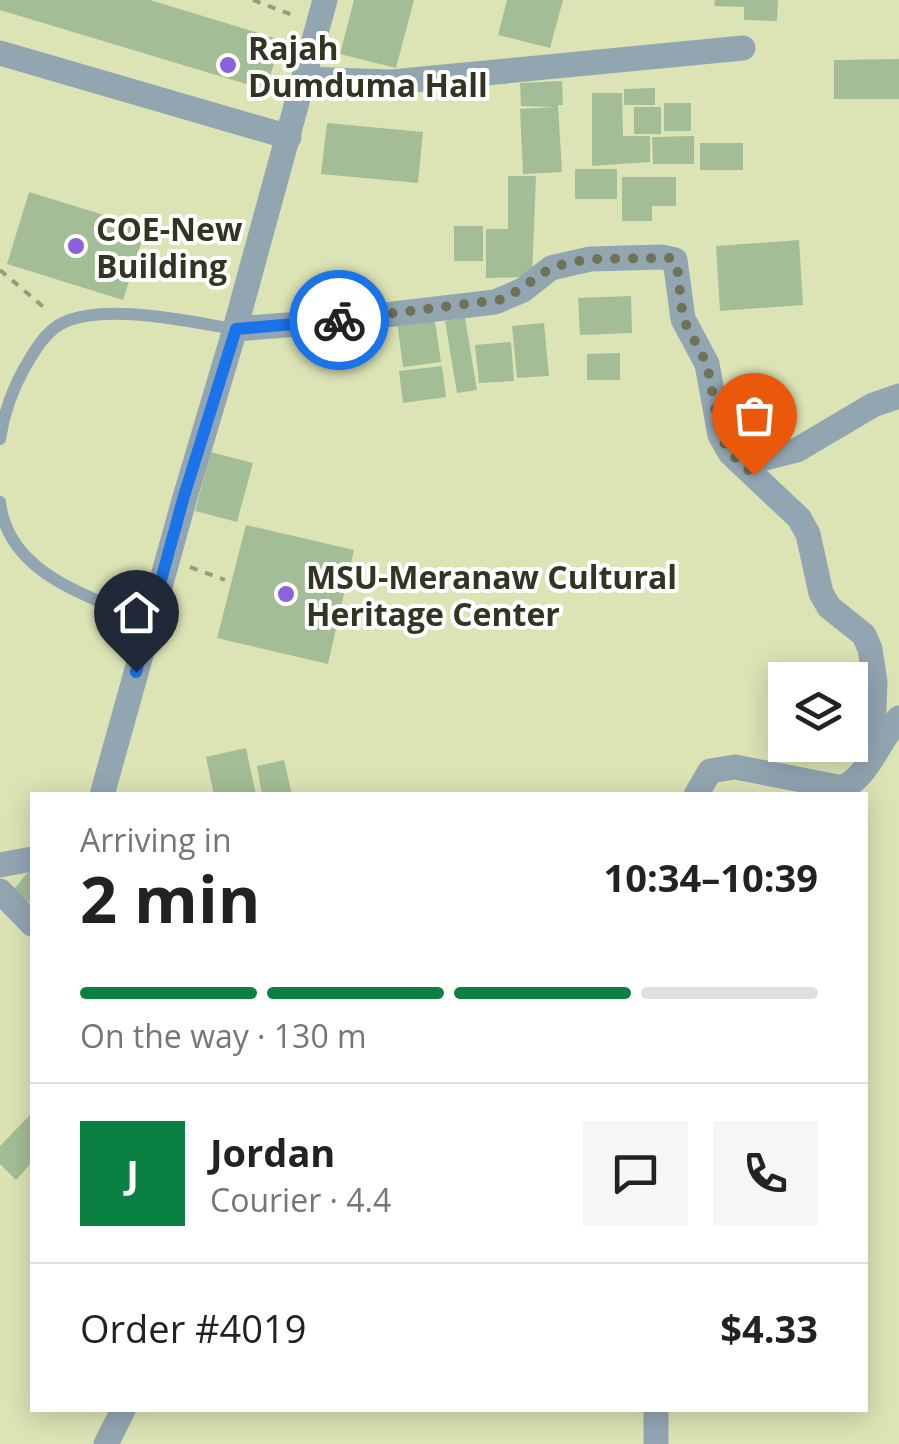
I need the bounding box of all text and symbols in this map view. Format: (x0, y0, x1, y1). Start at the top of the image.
place label: Rajah Dumduma Hall (248, 26, 488, 106)
marker: Rajah Dumduma Hall (217, 54, 239, 76)
place label: COE-New Building (96, 207, 243, 287)
marker: COE-New Building (65, 235, 87, 257)
courier (289, 270, 389, 370)
icon: bike (312, 293, 367, 348)
pin (712, 373, 797, 476)
icon: bag (727, 388, 782, 443)
place label: MSU-Meranaw Cultural Heritage Center (306, 555, 677, 635)
pin (94, 570, 179, 673)
marker: MSU-Meranaw Cultural Heritage Center (275, 583, 297, 605)
icon: home (109, 585, 164, 640)
map controls (768, 662, 868, 762)
button: layers (768, 662, 868, 762)
text: Arriving in (80, 818, 232, 861)
text: 10:34–10:39 (604, 851, 818, 903)
text: 2 min (80, 854, 260, 942)
text: On the way · 130 m (80, 1014, 367, 1057)
button: chat (583, 1121, 688, 1226)
button: phone (713, 1121, 818, 1226)
text: Jordan (210, 1126, 335, 1178)
text: J (126, 1147, 139, 1199)
text: Courier · 4.4 (210, 1178, 391, 1221)
text: Order #4019 (80, 1302, 307, 1354)
text: $4.33 (720, 1302, 818, 1354)

